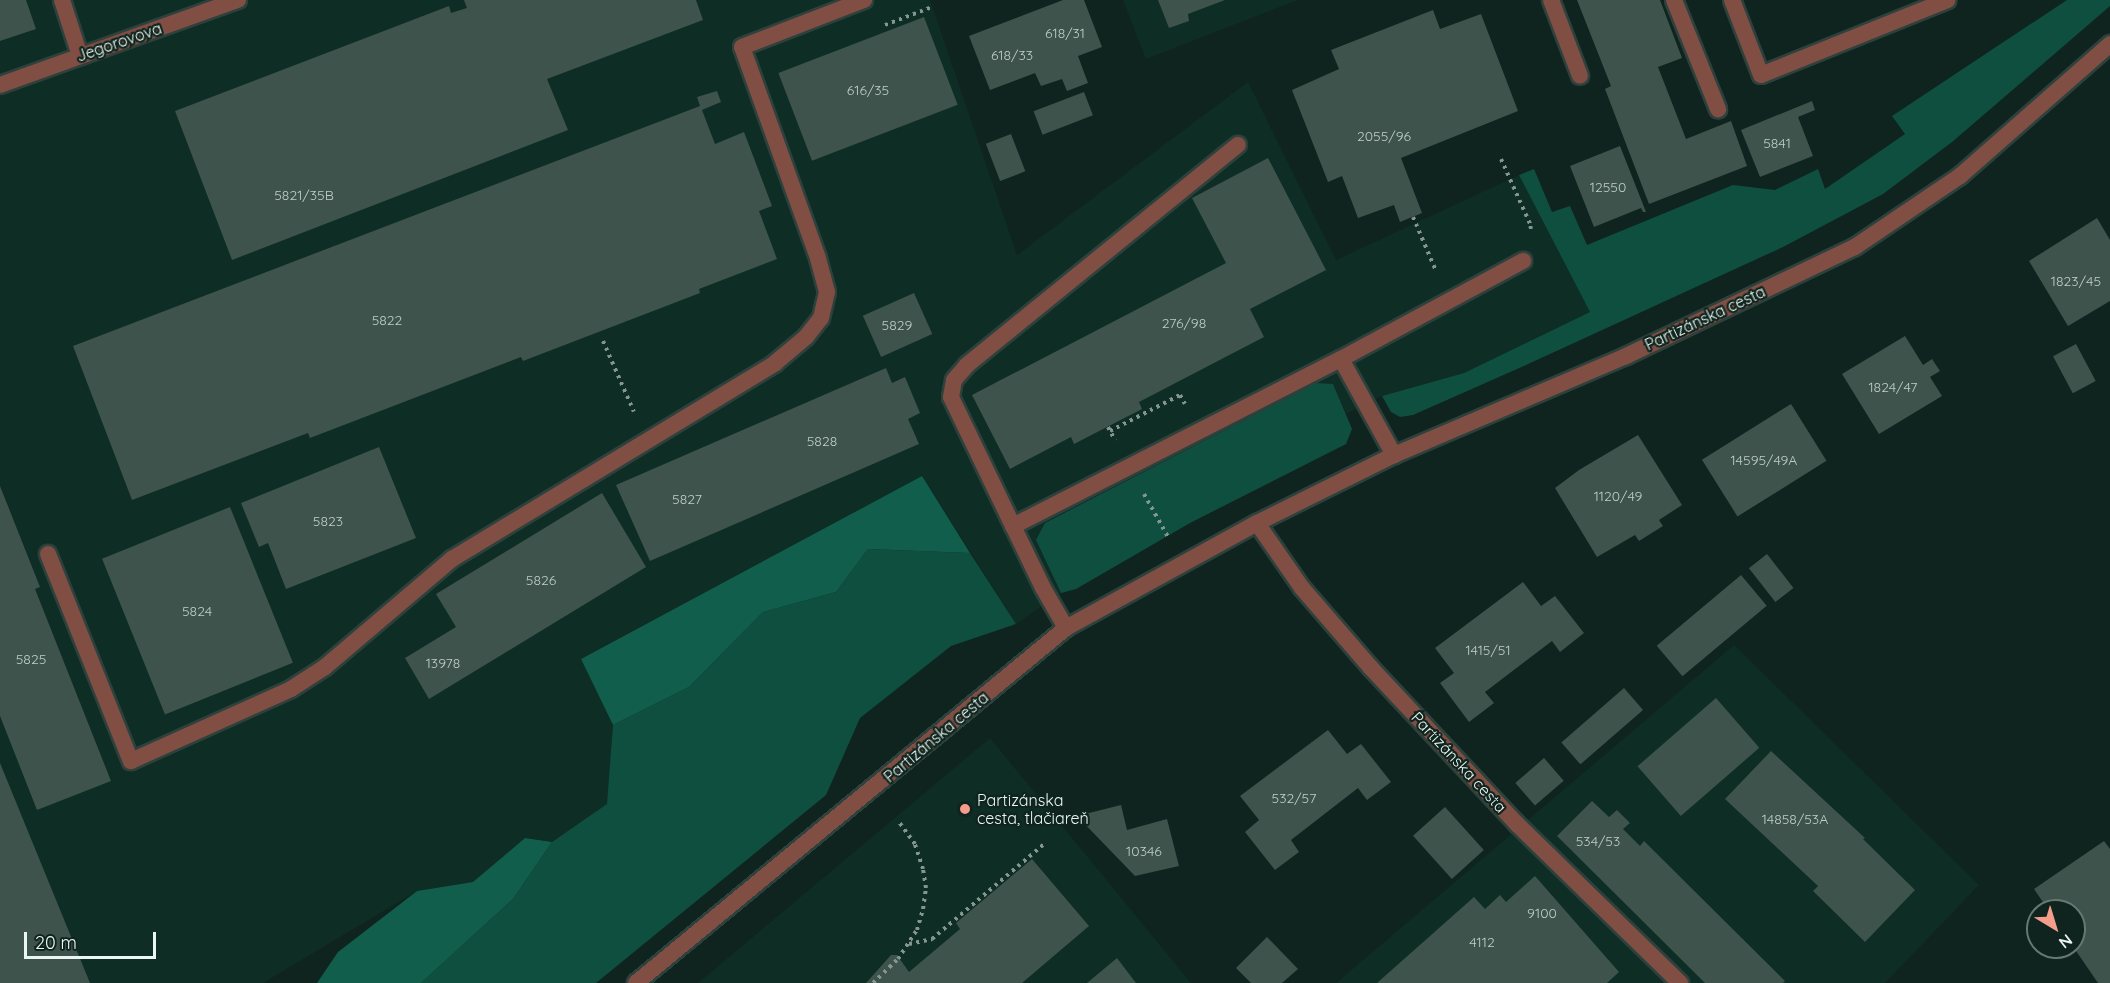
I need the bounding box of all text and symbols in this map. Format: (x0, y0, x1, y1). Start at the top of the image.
street label: Jegorovova (74, 18, 164, 66)
house number: 618/31 (1045, 25, 1085, 41)
house number: 618/33 (991, 47, 1033, 63)
house number: 616/35 (847, 82, 889, 98)
house number: 2055/96 (1357, 128, 1411, 144)
house number: 5841 (1763, 135, 1791, 151)
house number: 12550 (1590, 179, 1626, 195)
house number: 5821/35B (274, 187, 334, 203)
house number: 1823/45 (2051, 273, 2101, 289)
street label: Partizánska cesta (1642, 282, 1768, 354)
house number: 5822 (372, 312, 402, 328)
house number: 276/98 (1162, 315, 1206, 331)
house number: 5829 (882, 317, 912, 333)
house number: 1824/47 (1868, 379, 1918, 395)
house number: 5828 (807, 433, 837, 449)
house number: 14595/49A (1731, 452, 1797, 468)
house number: 1120/49 (1594, 488, 1642, 504)
house number: 5827 (672, 491, 702, 507)
house number: 5823 (313, 513, 343, 529)
house number: 5826 (526, 572, 556, 588)
house number: 5824 (182, 603, 212, 619)
house number: 1415/51 (1465, 642, 1511, 658)
house number: 5825 (16, 651, 46, 667)
house number: 13978 (426, 655, 460, 671)
street label: Partizánska cesta (880, 688, 992, 786)
street label: Partizánska cesta (1407, 708, 1511, 816)
place label: Partizánska cesta, tlačiareň (977, 790, 1089, 828)
house number: 532/57 (1272, 790, 1316, 806)
marker: Partizánska cesta, tlačiareň (958, 802, 972, 816)
house number: 14858/53A (1762, 811, 1828, 827)
house number: 534/53 (1576, 833, 1620, 849)
house number: 10346 (1126, 843, 1162, 859)
north arrow (2026, 899, 2086, 959)
house number: 9100 (1527, 905, 1557, 921)
scale bar (27, 920, 159, 958)
text: N (2055, 930, 2077, 953)
text: 20 m (35, 931, 77, 954)
house number: 4112 (1469, 934, 1495, 950)

